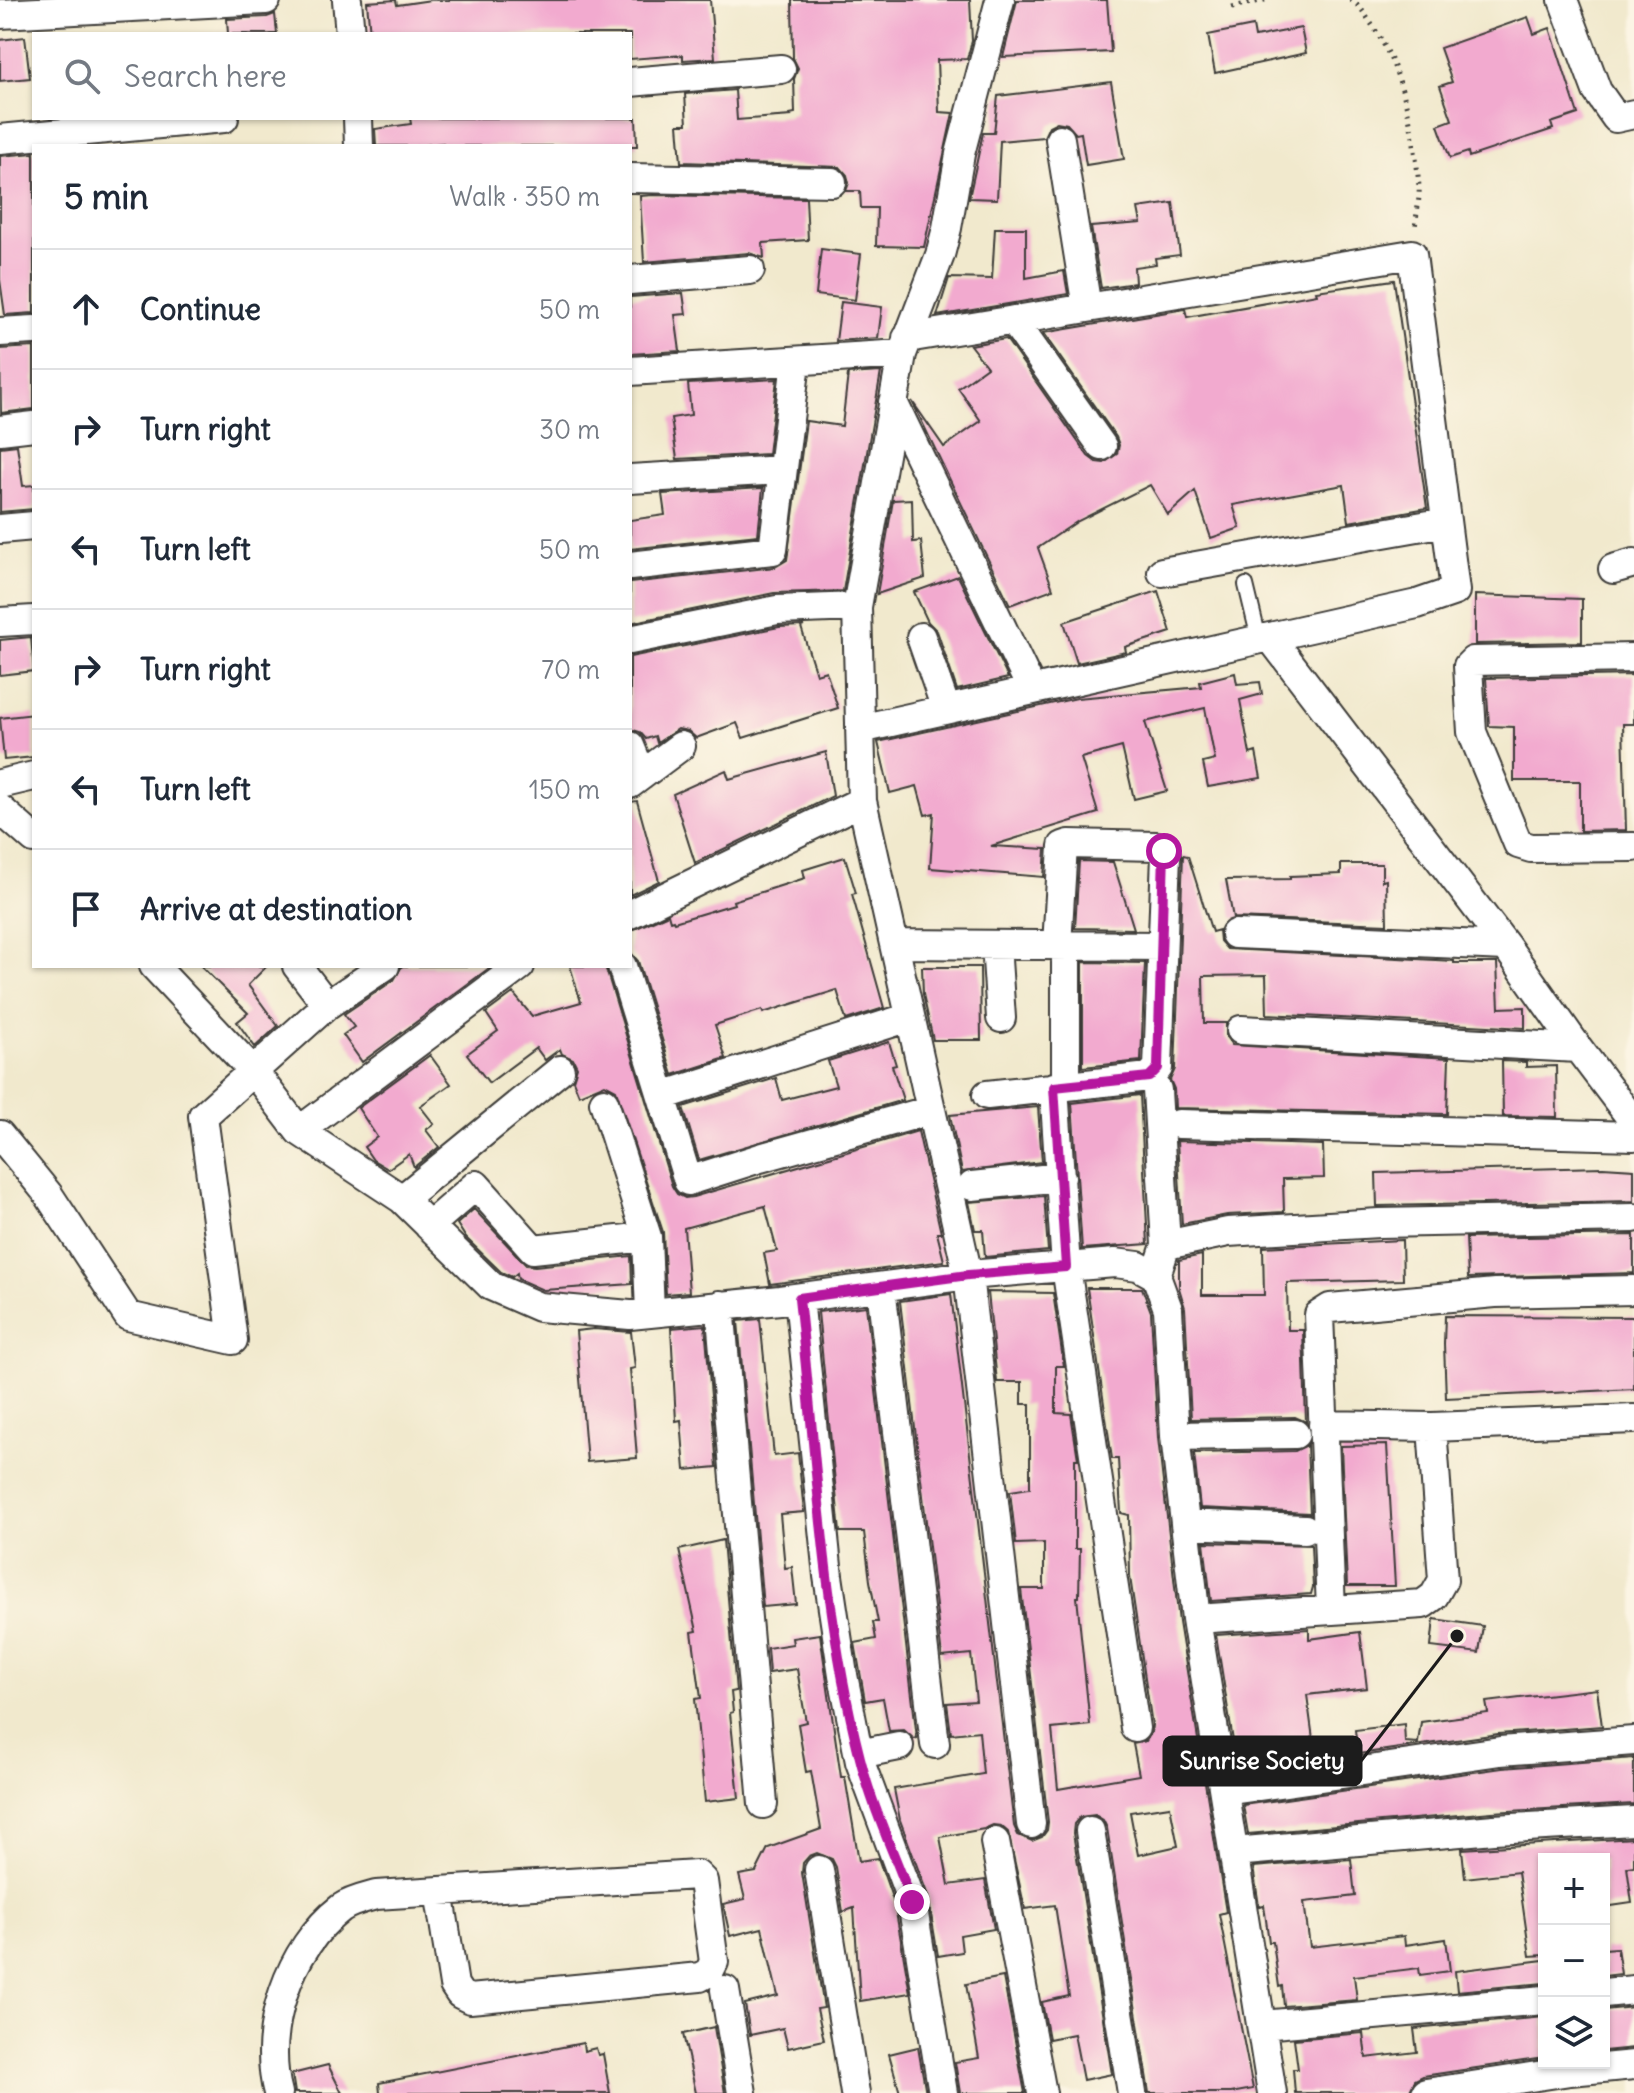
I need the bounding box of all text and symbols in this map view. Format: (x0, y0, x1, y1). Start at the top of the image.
search box (32, 32, 632, 120)
icon: search (60, 54, 104, 98)
text: Search here (124, 57, 287, 95)
text: 5 min (64, 175, 149, 218)
text: Walk · 350 m (449, 180, 600, 213)
icon: ahead (64, 287, 108, 331)
text: Continue (140, 290, 261, 328)
text: 50 m (539, 293, 600, 326)
icon: right (64, 407, 108, 451)
text: Turn right (140, 410, 271, 448)
text: 30 m (539, 413, 600, 446)
icon: left (64, 527, 108, 571)
text: Turn left (140, 530, 251, 568)
text: 50 m (539, 533, 600, 566)
icon: right (64, 647, 108, 691)
text: Turn right (140, 650, 271, 688)
text: 70 m (541, 653, 600, 686)
icon: left (64, 767, 108, 811)
text: Turn left (140, 770, 251, 808)
text: 150 m (529, 773, 600, 806)
route start (1146, 833, 1182, 869)
icon: arrive (64, 887, 108, 931)
text: Arrive at destination (140, 890, 412, 928)
callout: Sunrise Society (1164, 1737, 1361, 1785)
text: Sunrise Society (1179, 1745, 1345, 1775)
map controls (1538, 1853, 1610, 2069)
button: + (1538, 1853, 1610, 1925)
route end (894, 1884, 930, 1920)
button: − (1538, 1925, 1610, 1997)
button: layers (1538, 1997, 1610, 2069)

